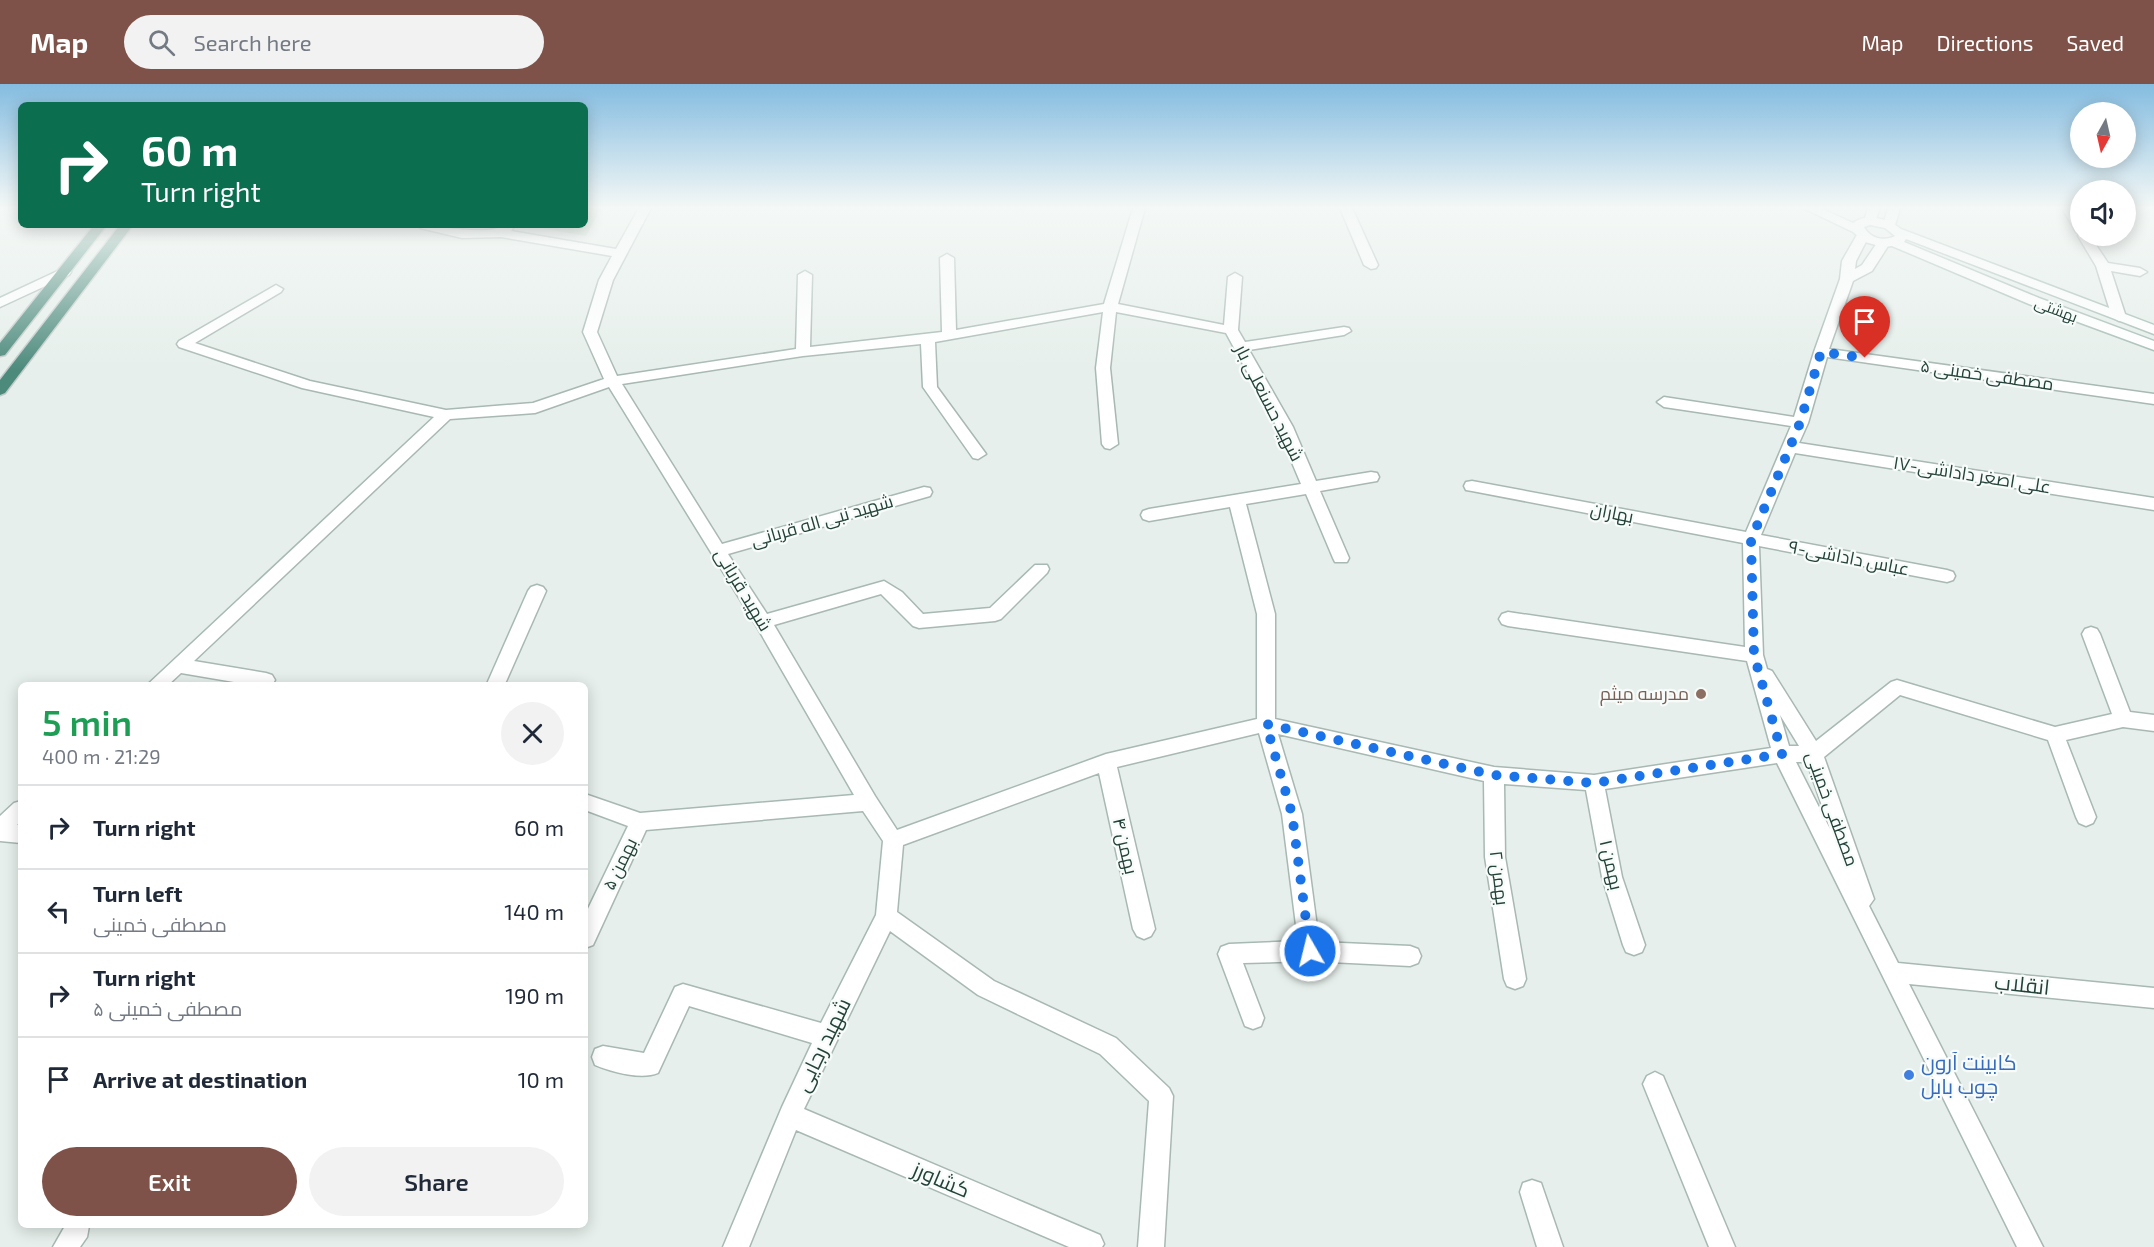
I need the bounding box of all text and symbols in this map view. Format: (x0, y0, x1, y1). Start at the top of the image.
search box (124, 15, 544, 69)
text: Map (30, 25, 88, 59)
icon: search (145, 26, 178, 59)
text: Search here (193, 29, 312, 55)
text: Map (1861, 30, 1904, 55)
text: Directions (1937, 30, 2033, 55)
text: Saved (2066, 30, 2124, 55)
north arrow (2070, 102, 2136, 168)
map controls (2070, 102, 2136, 246)
text: 60 m (141, 124, 238, 174)
icon: right (42, 126, 120, 204)
text: Turn right (141, 175, 261, 207)
button: sound (2070, 180, 2136, 246)
street label: بهشتی (2032, 293, 2080, 327)
pin (1839, 296, 1890, 358)
icon: arrive (1848, 305, 1881, 338)
street label: شهید حسنعلی بار (1230, 340, 1309, 465)
street label: مصطفی خمینی ۵ (1919, 354, 2055, 395)
street label: علی اصغر داداشی-۱۷ (1892, 451, 2053, 498)
street label: شهید نبی اله قربانی (748, 489, 896, 552)
street label: بهاران (1589, 497, 1636, 528)
street label: عباس داداشی-۹ (1787, 535, 1911, 580)
street label: شهید قربانی (710, 544, 777, 635)
place label: مدرسه میثم (1600, 682, 1689, 706)
marker: مدرسه میثم (1694, 687, 1708, 701)
text: 5 min (42, 700, 132, 743)
button: close (501, 702, 564, 765)
text: 400 m · 21:29 (42, 744, 161, 768)
street label: مصطفی خمینی (1801, 748, 1864, 869)
icon: right (42, 811, 75, 844)
text: Turn right (93, 814, 195, 840)
text: 60 m (514, 814, 564, 840)
street label: بهمن ۴ (1108, 815, 1143, 876)
street label: بهمن ۵ (597, 834, 642, 894)
street label: بهمن ۱ (1595, 837, 1628, 892)
street label: بهمن ۲ (1485, 849, 1514, 907)
text: Turn left (93, 880, 182, 906)
icon: left (42, 895, 75, 928)
text: 140 m (504, 898, 564, 924)
text: مصطفی خمینی (93, 912, 227, 936)
position arrow (1278, 919, 1342, 983)
text: Turn right (93, 964, 195, 990)
street label: انقلاب (1993, 968, 2051, 999)
icon: right (42, 979, 75, 1012)
text: 190 m (505, 982, 564, 1008)
street label: شهید رجایی (788, 994, 857, 1096)
text: مصطفی خمینی ۵ (93, 996, 242, 1020)
place label: کابینت آرون چوب بابل (1921, 1049, 2017, 1101)
icon: arrive (42, 1063, 75, 1096)
text: Arrive at destination (93, 1066, 307, 1092)
text: 10 m (518, 1066, 564, 1092)
marker: کابینت آرون چوب بابل (1902, 1068, 1916, 1082)
button: Exit (42, 1147, 297, 1216)
button: Share (309, 1147, 564, 1216)
street label: کشاورز (908, 1155, 974, 1203)

